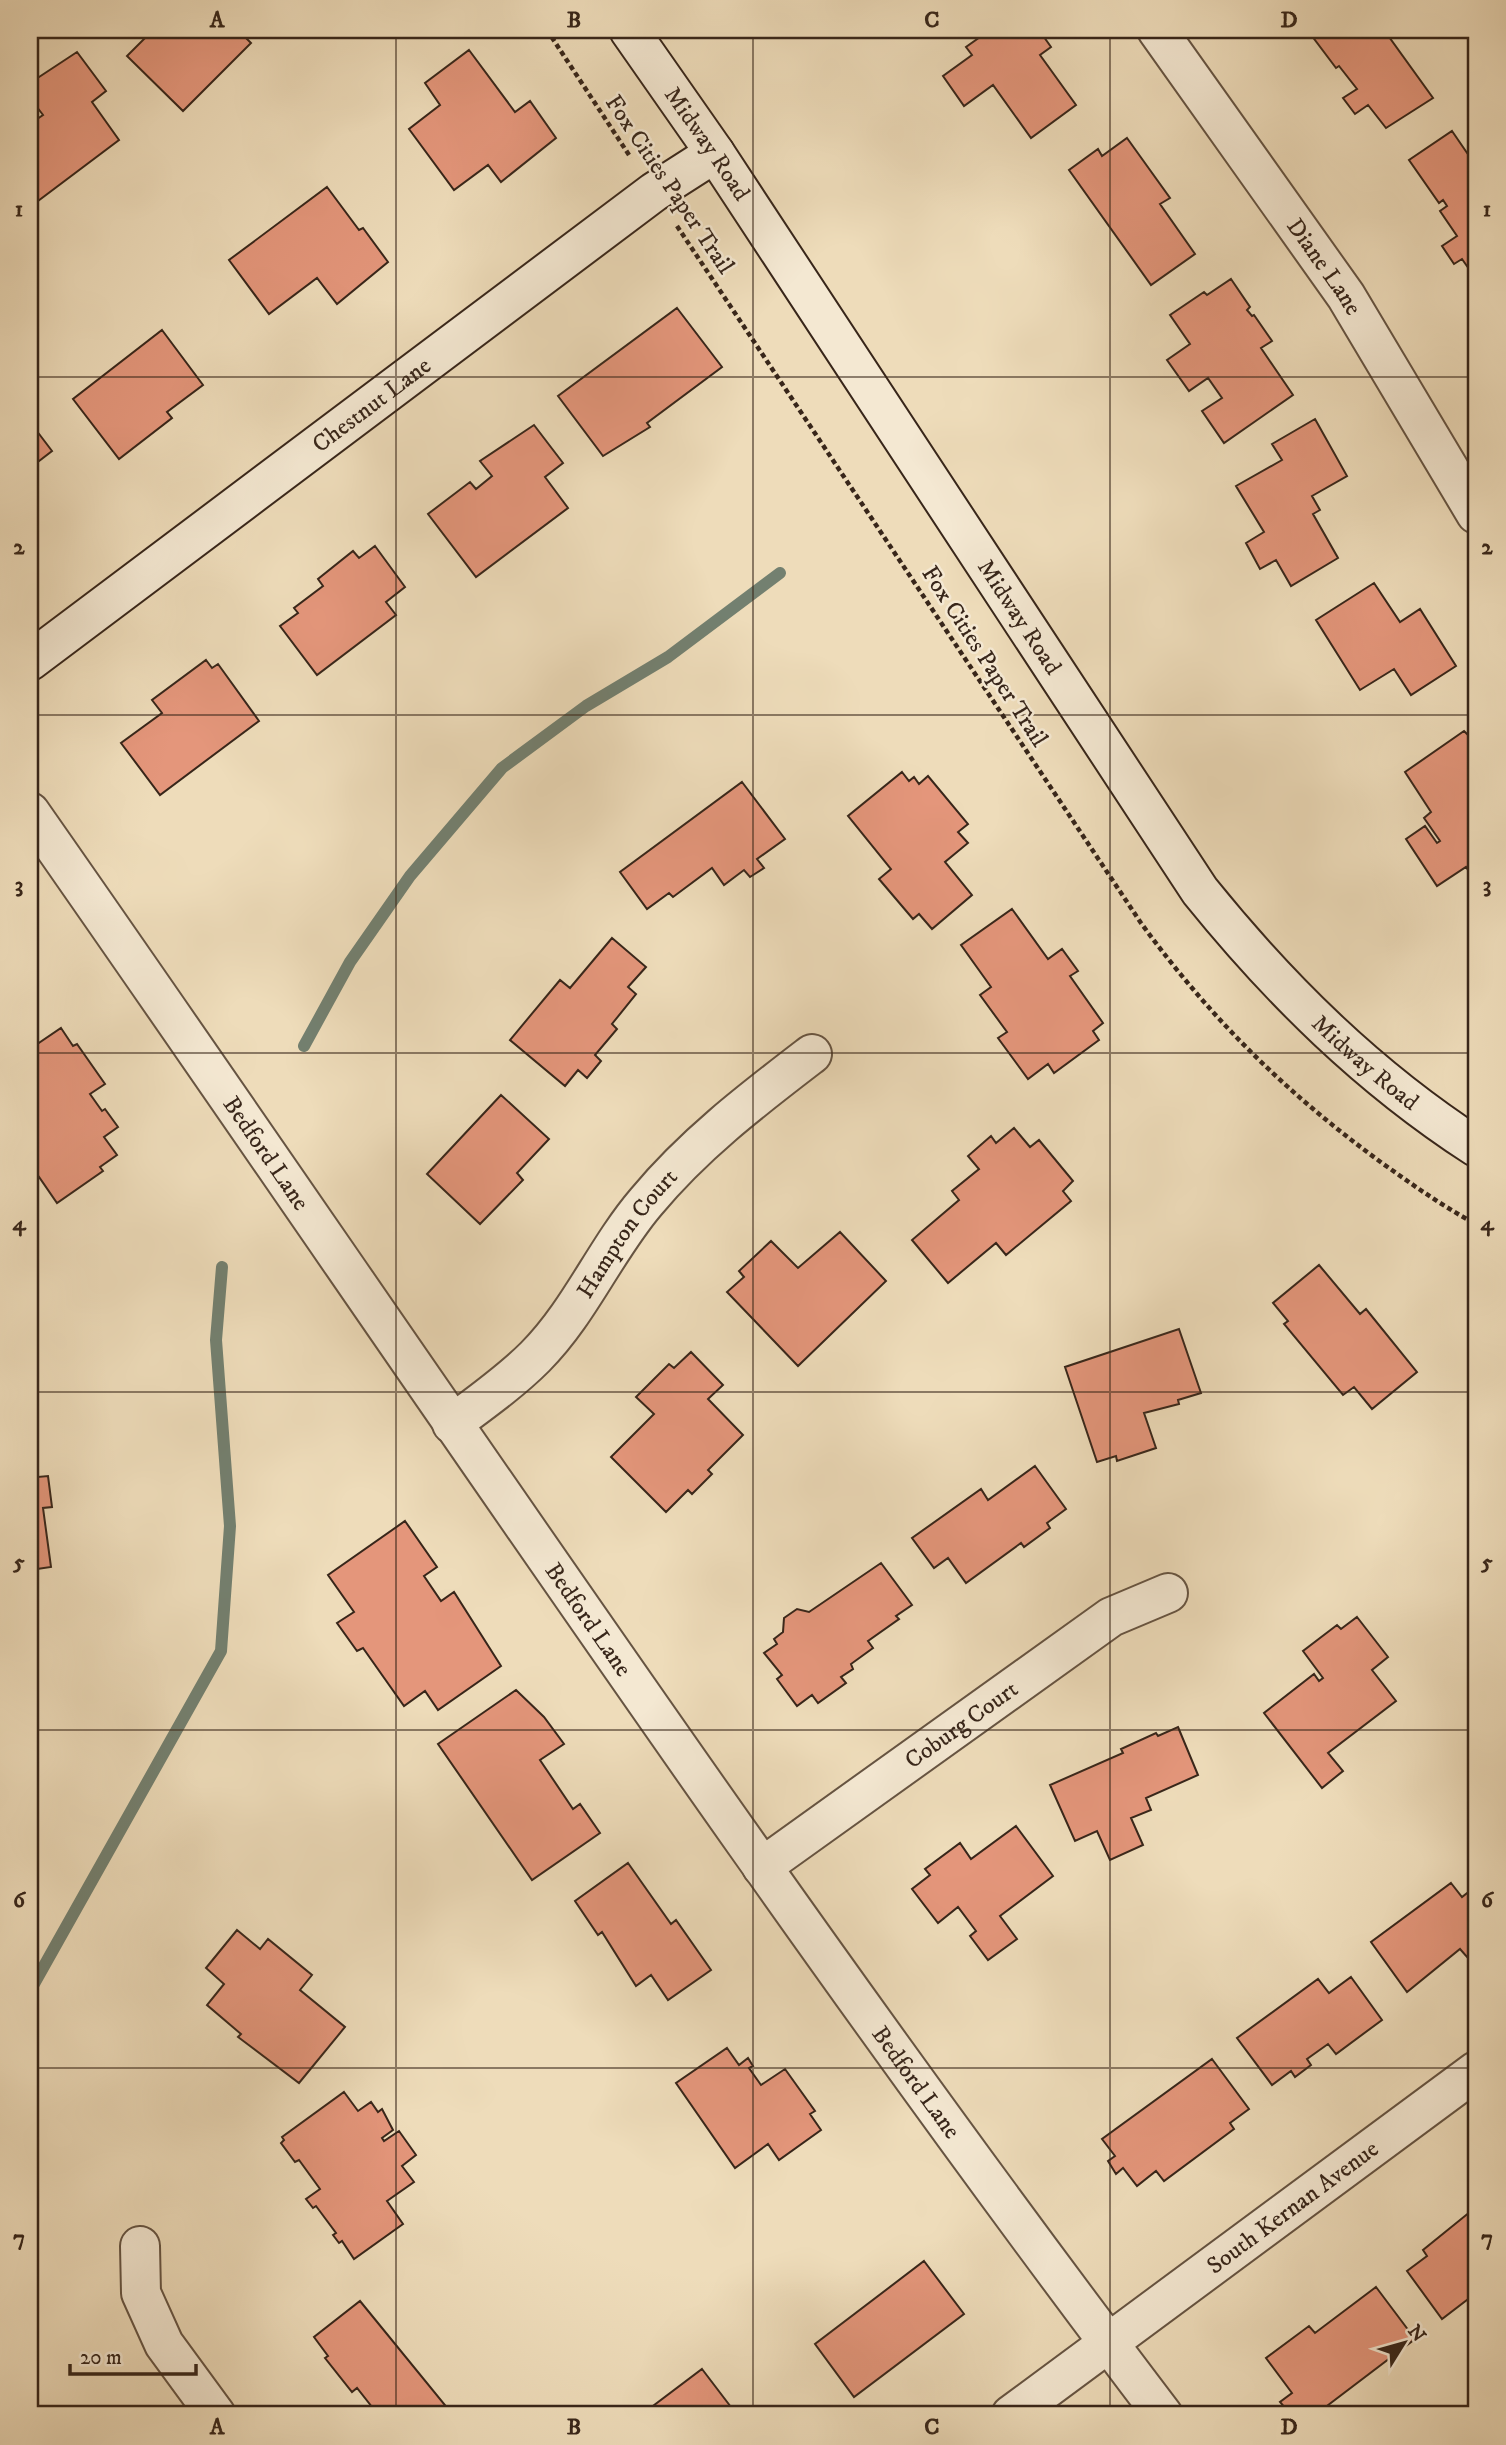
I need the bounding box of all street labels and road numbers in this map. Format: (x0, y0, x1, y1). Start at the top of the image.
street label: Midway Road (657, 81, 756, 207)
street label: Fox Cities Paper Trail (598, 89, 741, 281)
street label: Diane Lane (1280, 213, 1368, 321)
street label: Chestnut Lane (307, 351, 437, 460)
street label: Midway Road (970, 554, 1068, 681)
street label: Fox Cities Paper Trail (914, 560, 1054, 753)
street label: Midway Road (1305, 1009, 1424, 1118)
street label: Bedford Lane (216, 1091, 316, 1216)
street label: Hampton Court (571, 1162, 684, 1304)
street label: Bedford Lane (538, 1557, 638, 1683)
street label: Coburg Court (899, 1674, 1024, 1776)
street label: Bedford Lane (865, 2020, 967, 2145)
street label: South Kernan Avenue (1201, 2134, 1385, 2281)

